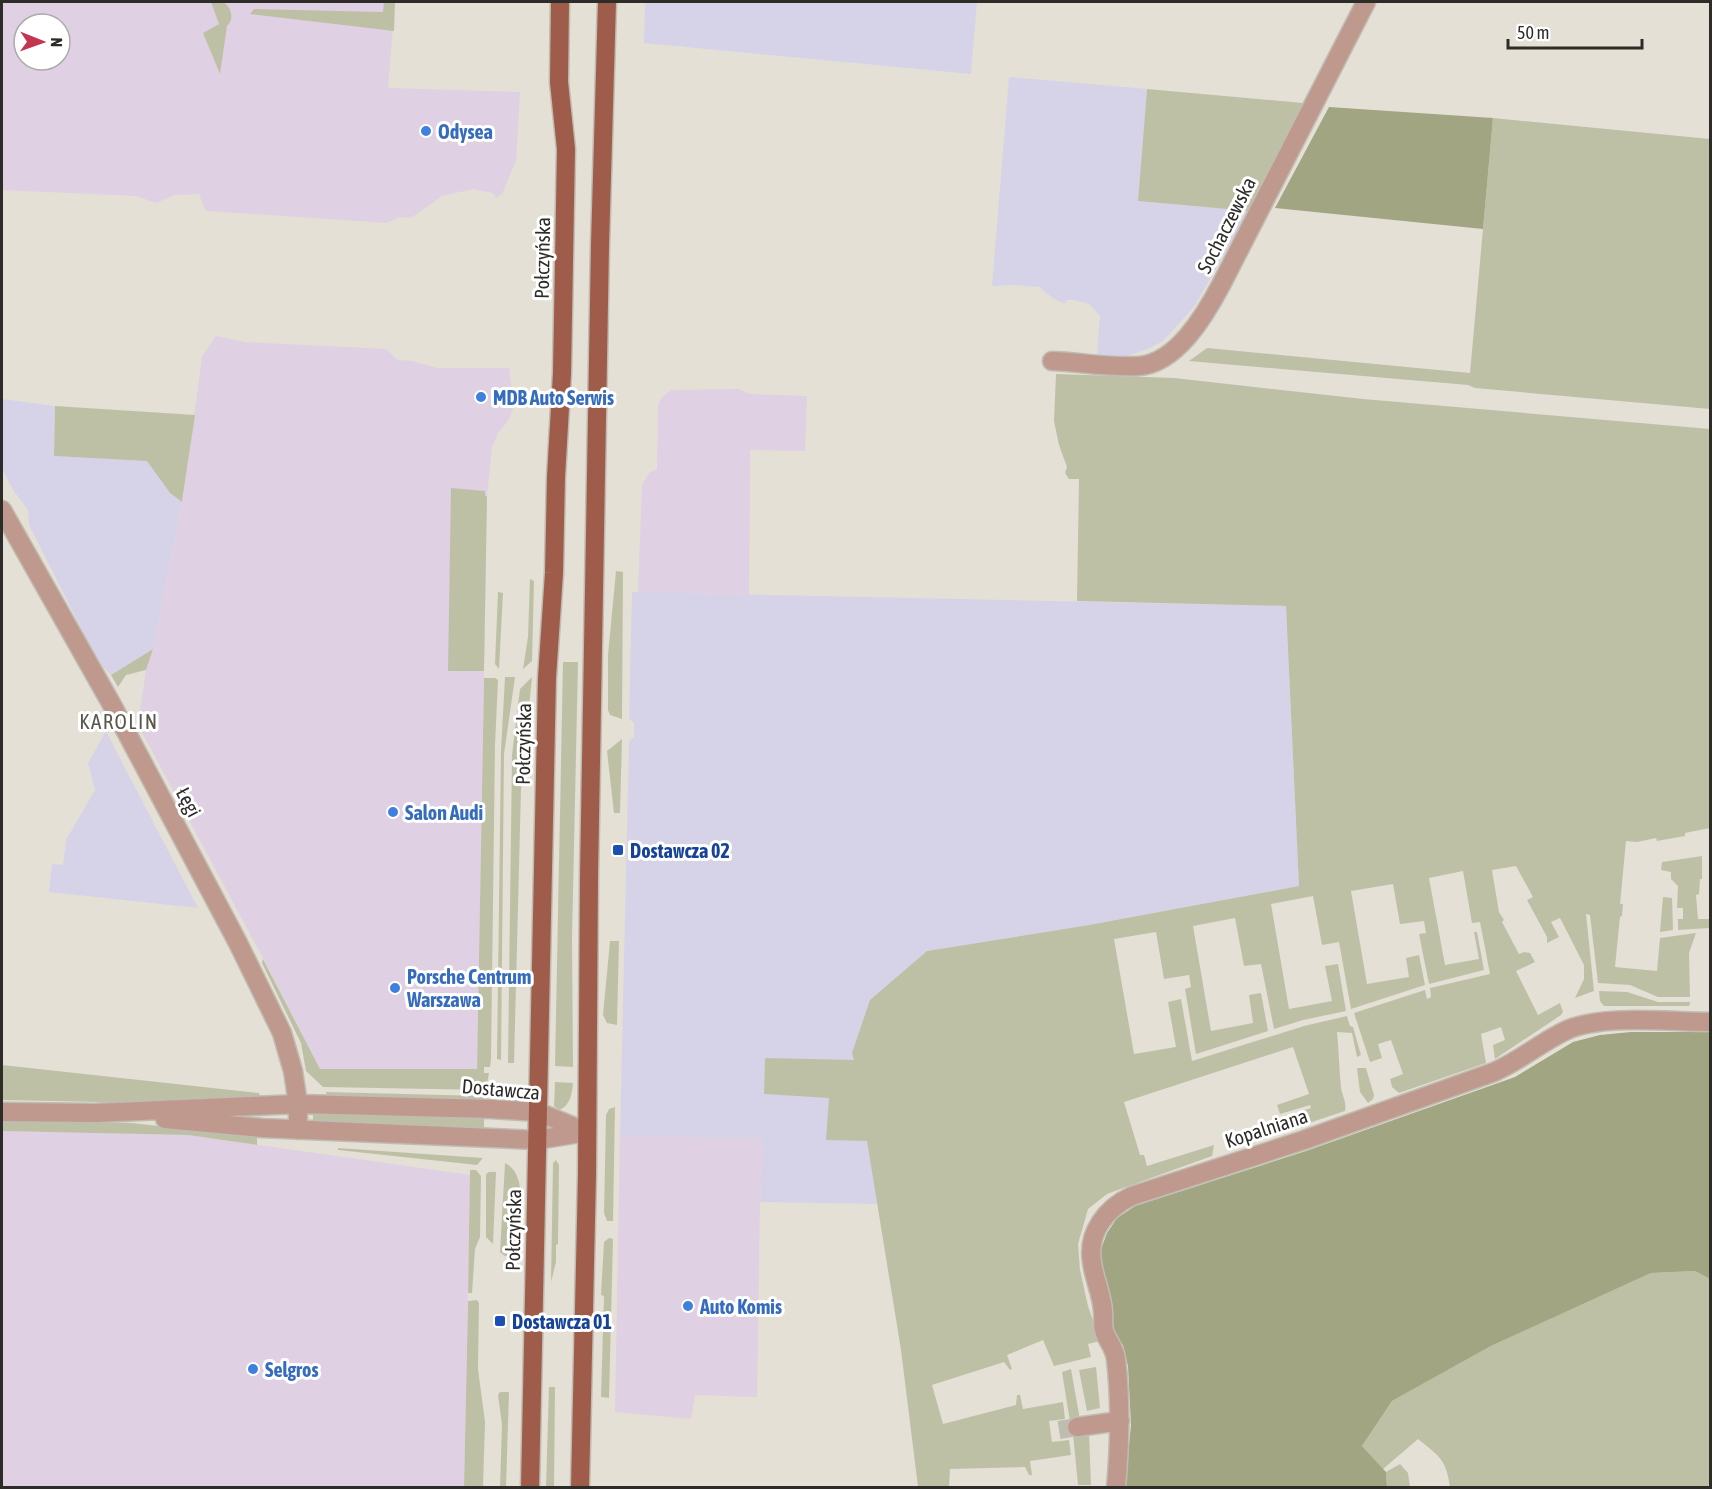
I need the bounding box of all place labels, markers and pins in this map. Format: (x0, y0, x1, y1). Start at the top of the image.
place label: Odysea (438, 120, 493, 143)
marker: Odysea (419, 124, 433, 138)
place label: MDB Auto Serwis (493, 386, 614, 409)
marker: MDB Auto Serwis (474, 390, 488, 404)
place label: Salon Audi (405, 801, 483, 824)
marker: Salon Audi (386, 805, 400, 819)
place label: Dostawcza 02 (630, 839, 730, 862)
marker: Dostawcza 02 (611, 843, 625, 857)
place label: Porsche Centrum Warszawa (406, 965, 531, 1011)
marker: Porsche Centrum Warszawa (388, 981, 402, 995)
place label: Auto Komis (699, 1295, 782, 1318)
marker: Auto Komis (681, 1299, 695, 1313)
place label: Dostawcza 01 (512, 1310, 612, 1333)
marker: Dostawcza 01 (493, 1314, 507, 1328)
place label: Selgros (265, 1358, 318, 1381)
marker: Selgros (246, 1362, 260, 1376)

